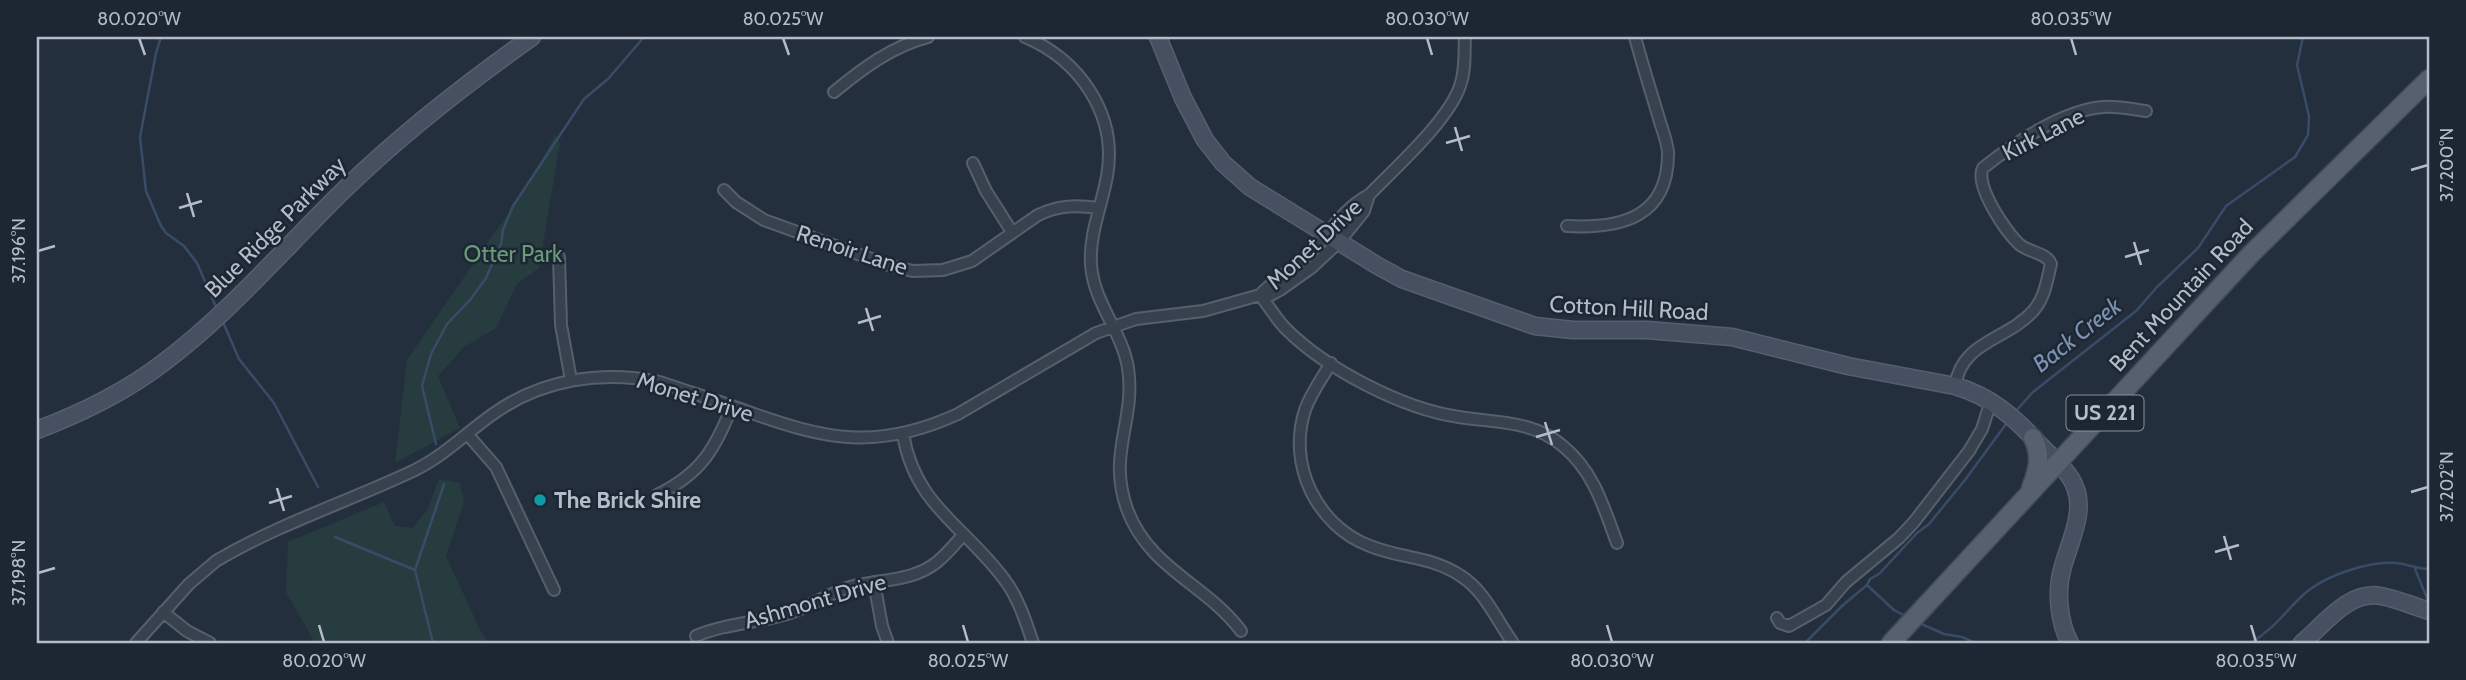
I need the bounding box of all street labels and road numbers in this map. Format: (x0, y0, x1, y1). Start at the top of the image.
street label: Kirk Lane (1997, 101, 2089, 167)
street label: Blue Ridge Parkway (199, 150, 352, 303)
street label: Monet Drive (1260, 193, 1368, 295)
street label: Bent Mountain Road (2103, 213, 2259, 377)
street label: Renoir Lane (793, 219, 911, 281)
street label: Cotton Hill Road (1549, 290, 1709, 326)
street label: Monet Drive (633, 366, 757, 428)
road number: US 221 (2066, 396, 2144, 430)
street label: Ashmont Drive (741, 567, 889, 635)

